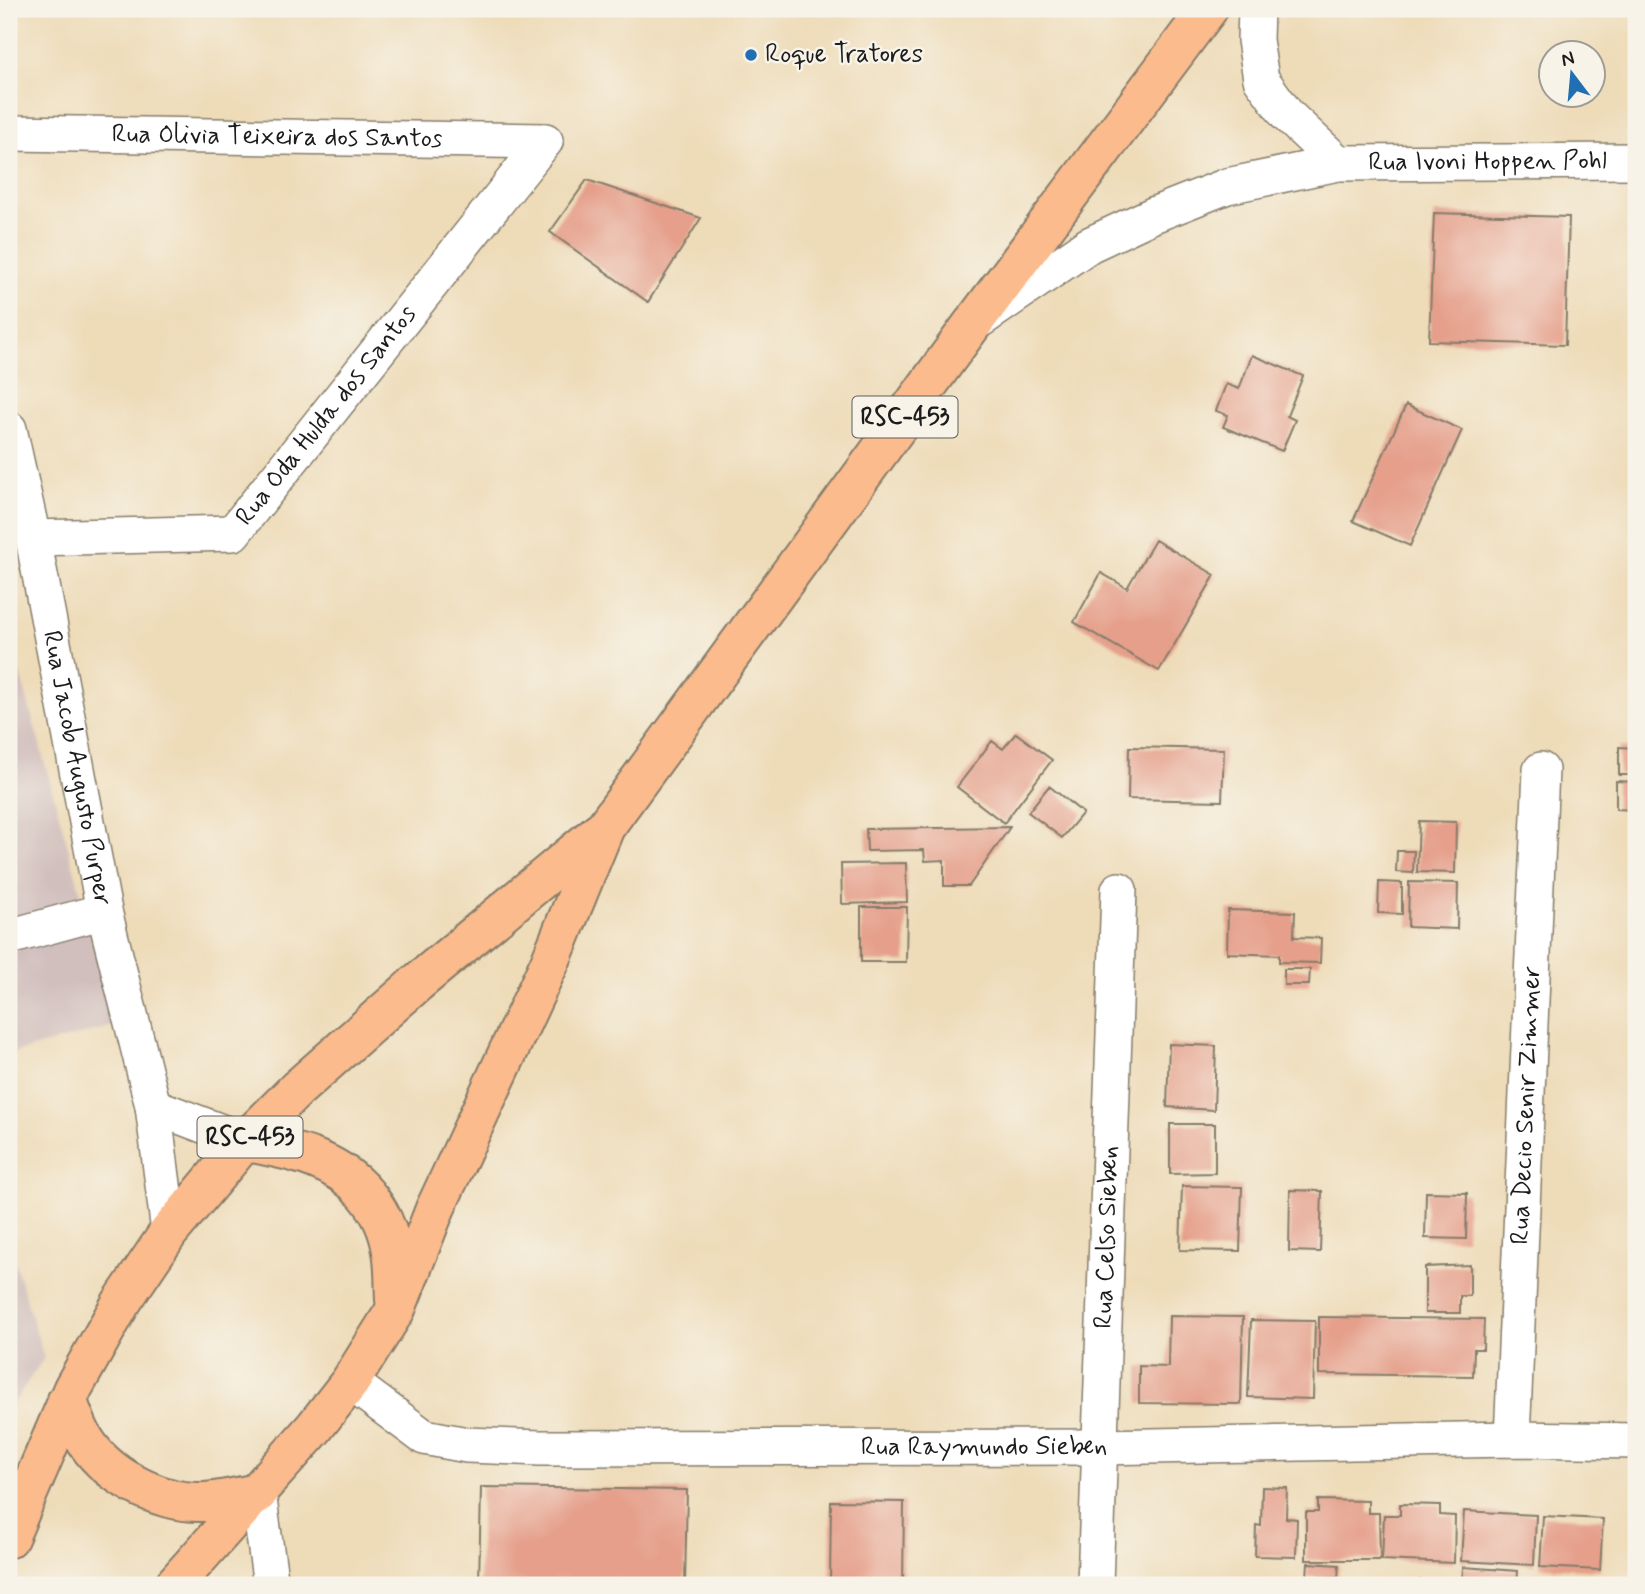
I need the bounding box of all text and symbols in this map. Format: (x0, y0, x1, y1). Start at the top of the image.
place label: Roque Tratores (765, 38, 923, 72)
north arrow (1536, 38, 1606, 108)
text: N (1558, 45, 1577, 73)
marker: Roque Tratores (743, 47, 759, 63)
street label: Rua Olivia Teixeira dos Santos (111, 118, 443, 156)
street label: Rua Ivoni Hoppen Pohl (1368, 144, 1607, 180)
street label: Rua Oda Hulda dos Santos (228, 298, 425, 533)
road number: RSC-453 (852, 396, 958, 438)
street label: Rua Jacob Augusto Purper (34, 628, 120, 909)
street label: Rua Decio Senir Zimmer (1503, 965, 1549, 1245)
road number: RSC-453 (198, 1116, 302, 1157)
street label: Rua Celso Sieben (1087, 1145, 1127, 1329)
street label: Rua Raymundo Sieben (861, 1430, 1108, 1464)

